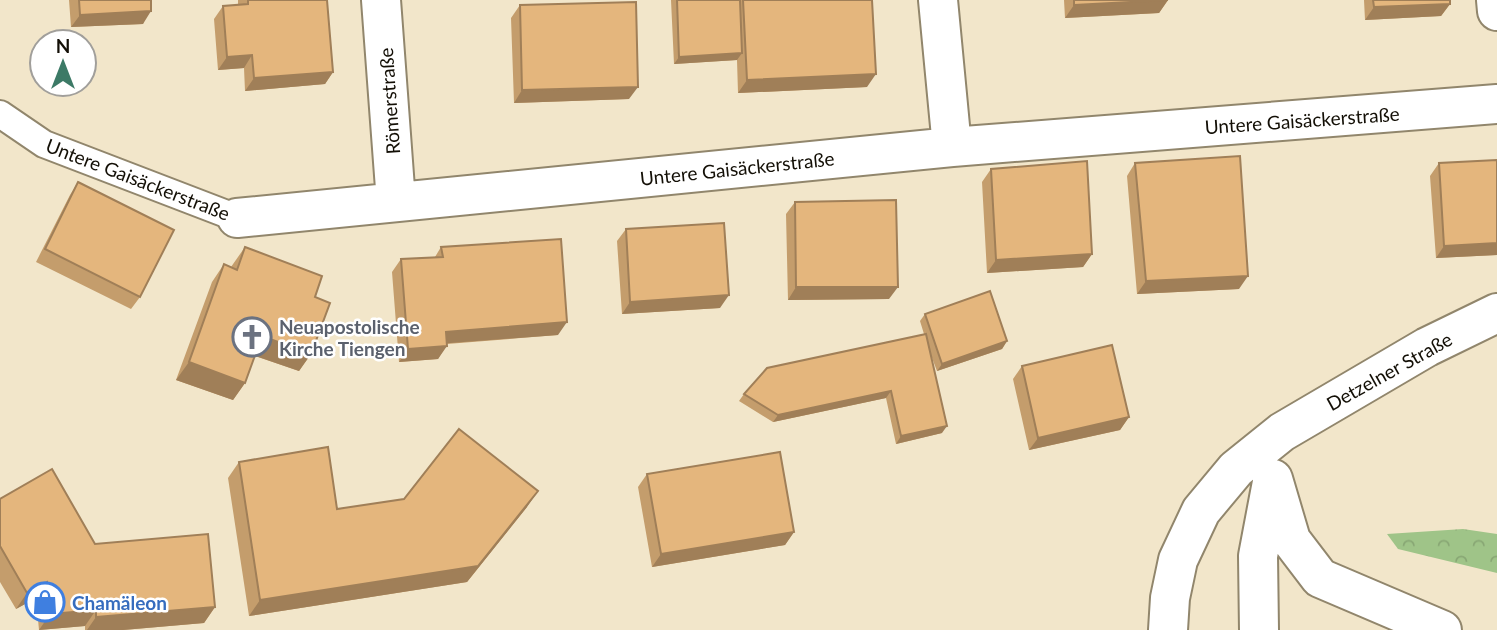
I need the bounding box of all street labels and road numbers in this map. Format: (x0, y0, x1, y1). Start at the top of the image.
street label: Römerstraße (374, 47, 404, 155)
street label: Untere Gaisäckerstraße (1204, 102, 1400, 138)
street label: Untere Gaisäckerstraße (43, 133, 233, 225)
street label: Untere Gaisäckerstraße (639, 146, 835, 190)
street label: Detzelner Straße (1322, 327, 1456, 415)

